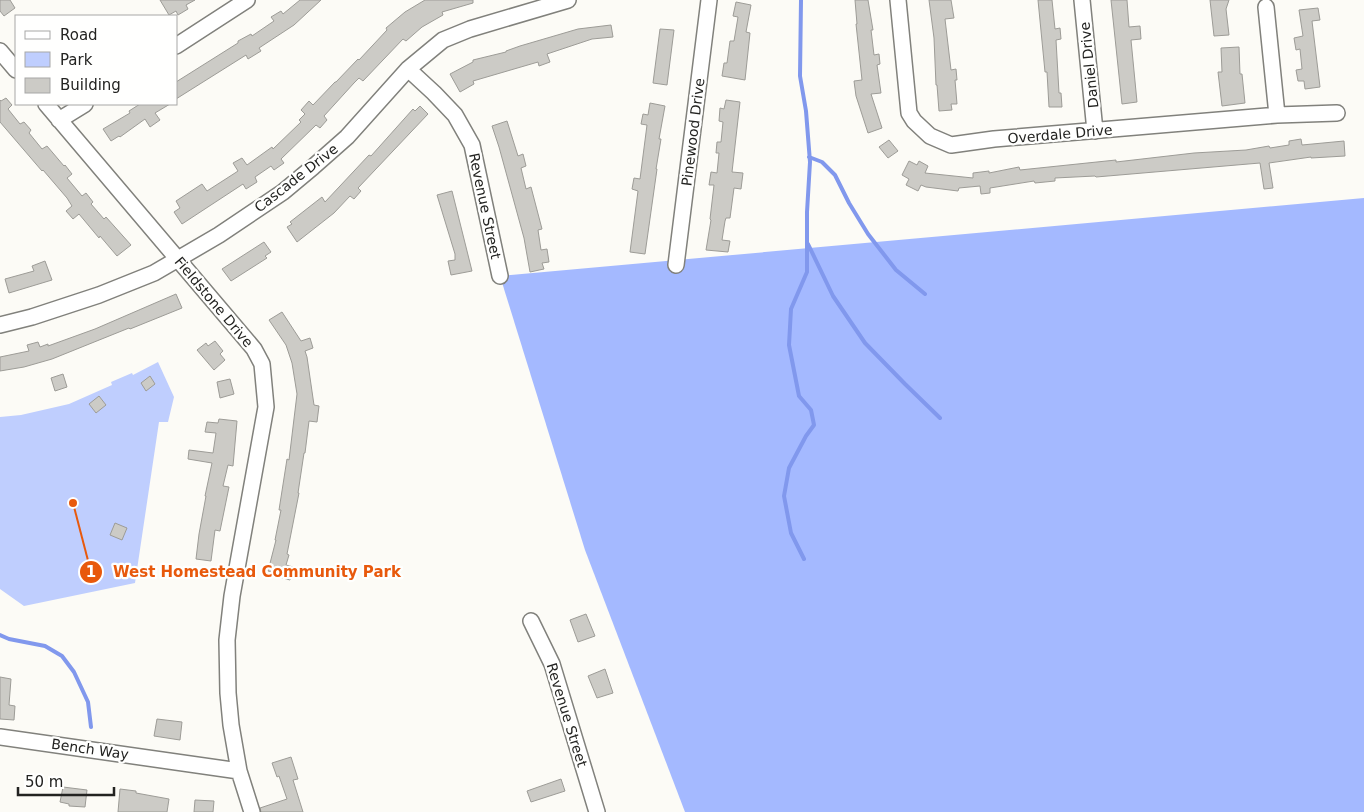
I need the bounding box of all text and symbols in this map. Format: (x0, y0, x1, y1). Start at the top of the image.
legend (15, 15, 178, 105)
street label: Daniel Drive (1077, 21, 1101, 109)
text: Road (60, 26, 98, 44)
text: Park (60, 51, 93, 69)
text: Building (60, 76, 121, 94)
street label: Pinewood Drive (678, 77, 708, 187)
street label: Overdale Drive (1007, 121, 1113, 147)
street label: Cascade Drive (251, 141, 341, 215)
street label: Revenue Street (466, 152, 504, 261)
street label: Fieldstone Drive (172, 254, 256, 350)
callout: West Homestead Community Park (78, 557, 411, 587)
text: 1 (86, 563, 96, 581)
text: West Homestead Community Park (113, 563, 402, 581)
street label: Revenue Street (544, 661, 591, 769)
street label: Bench Way (50, 736, 130, 762)
scale bar (18, 764, 114, 796)
text: 50 m (25, 773, 63, 791)

